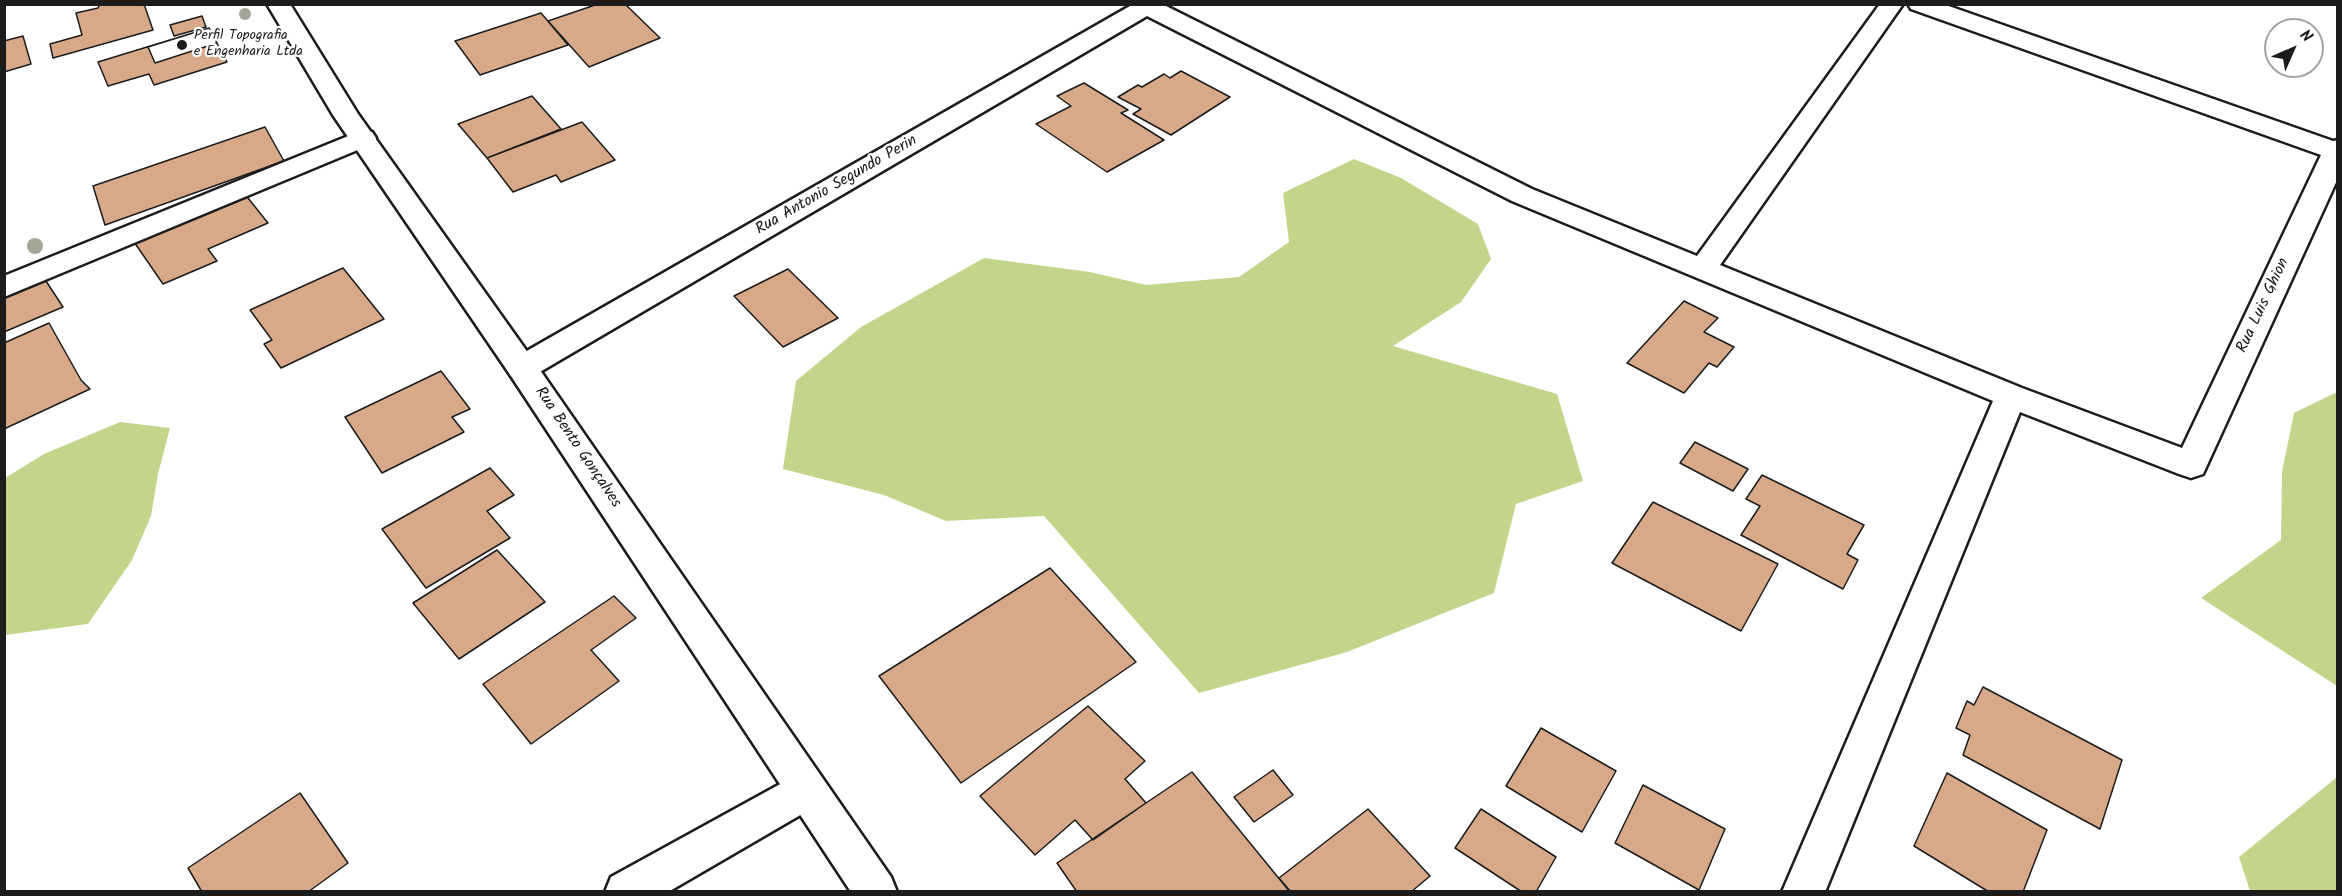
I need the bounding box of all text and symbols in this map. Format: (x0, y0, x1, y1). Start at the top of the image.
north arrow (2264, 18, 2324, 78)
text: N (2293, 24, 2318, 49)
place label: Perfil Topografia e Engenharia Ltda (194, 29, 303, 62)
marker: Perfil Topografia e Engenharia Ltda (175, 38, 189, 52)
street label: Rua Antonio Segundo Perin (753, 132, 921, 240)
street label: Rua Luis Ghion (2234, 256, 2294, 356)
street label: Rua Bento Gonçalves (529, 384, 625, 512)

